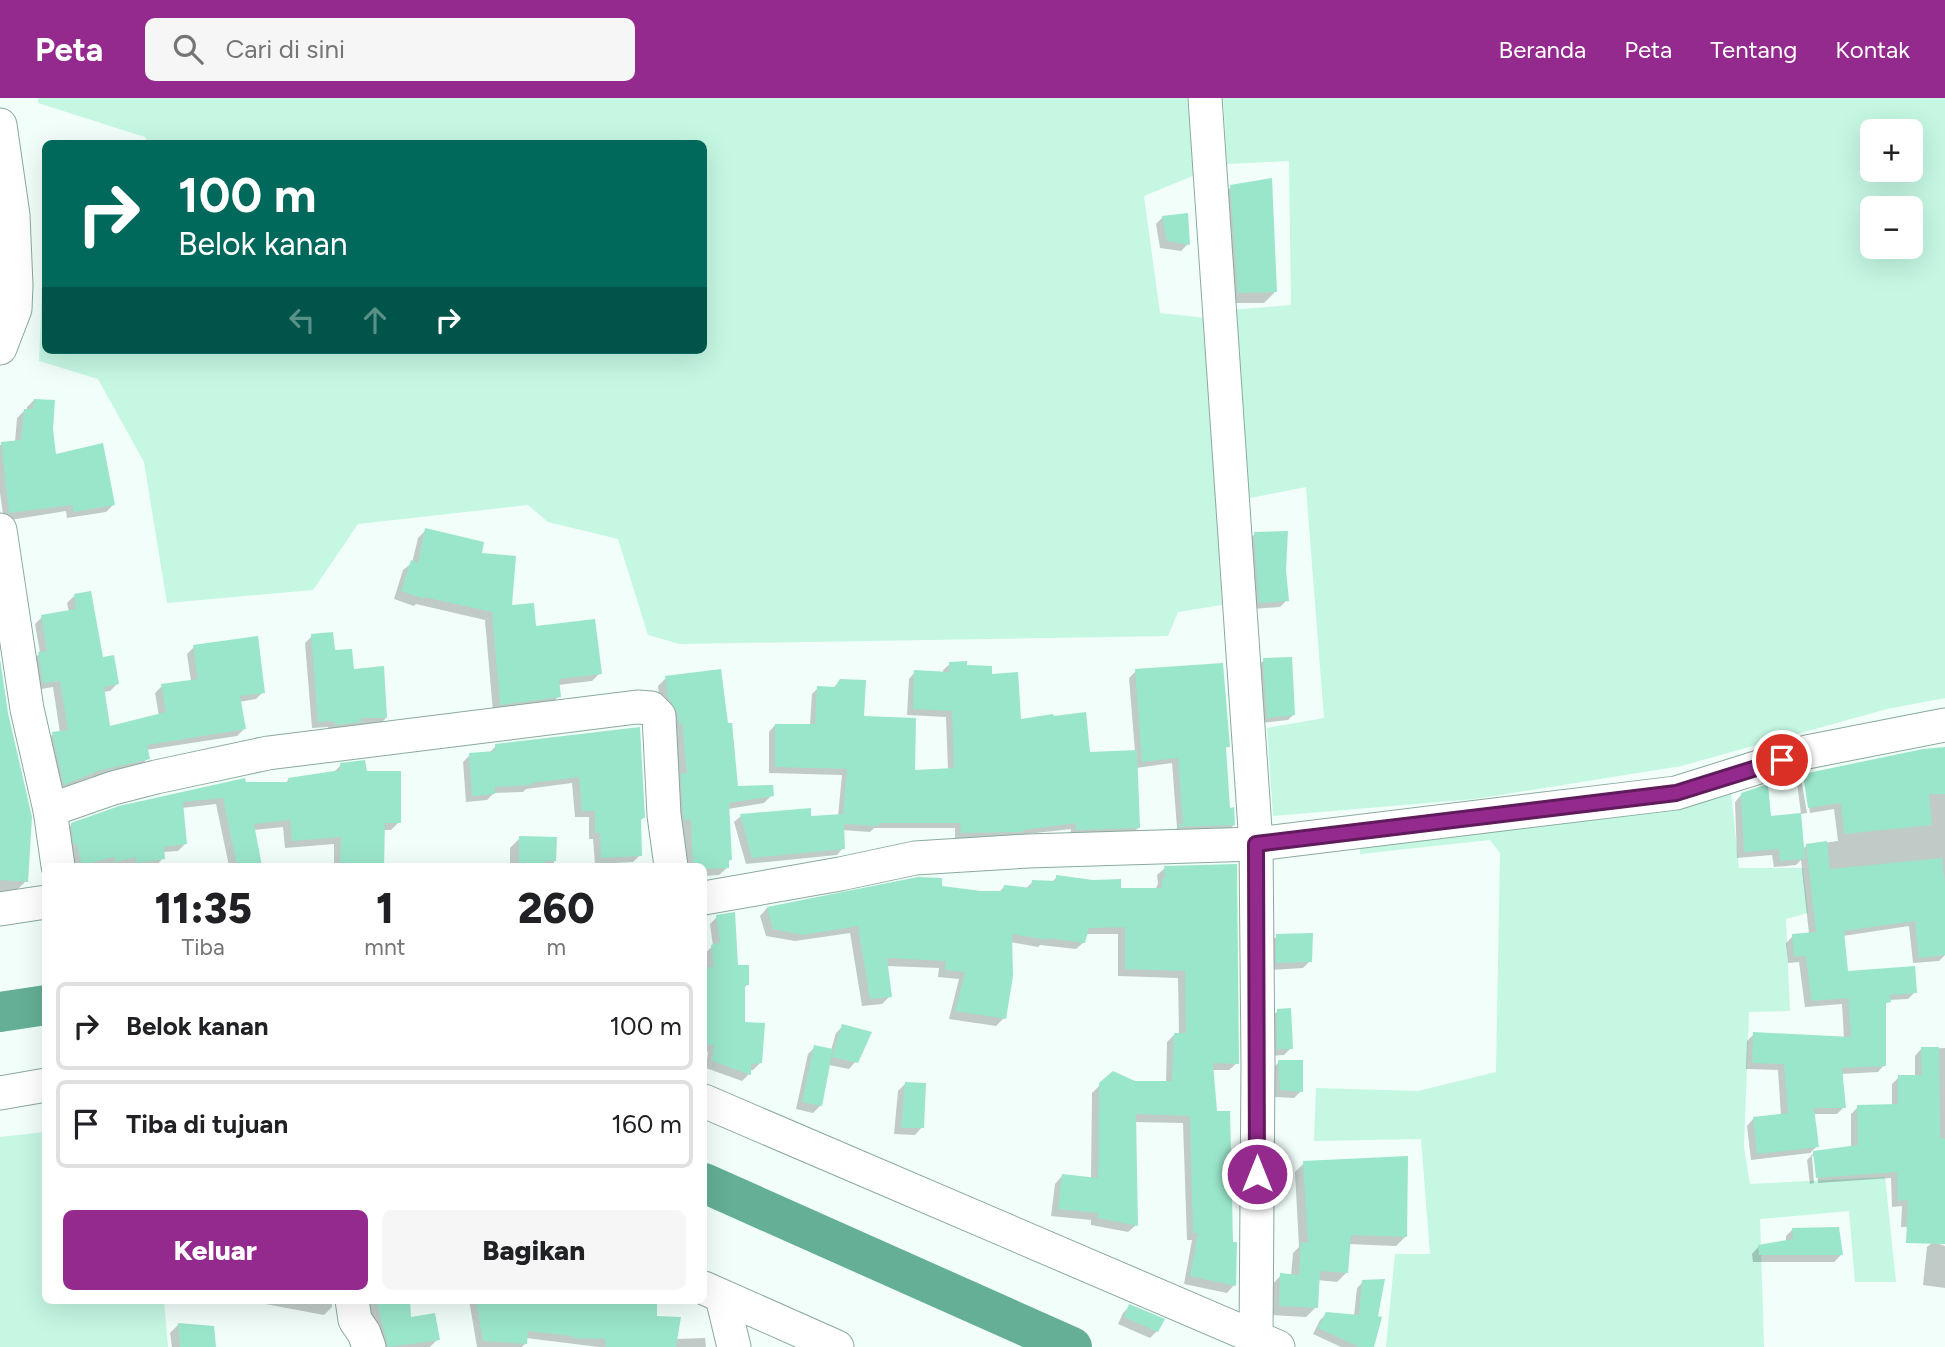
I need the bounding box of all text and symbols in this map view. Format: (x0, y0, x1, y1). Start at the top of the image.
search box (145, 18, 635, 81)
text: Peta (35, 30, 103, 69)
icon: search (169, 30, 207, 68)
text: Cari di sini (225, 33, 345, 65)
text: Beranda (1499, 35, 1586, 64)
text: Peta (1624, 35, 1672, 64)
text: Tentang (1710, 35, 1797, 64)
text: Kontak (1835, 35, 1910, 64)
map controls (1860, 119, 1923, 259)
button: + (1860, 119, 1923, 182)
text: 100 m (178, 165, 317, 224)
icon: right (63, 168, 154, 259)
button: − (1860, 196, 1923, 259)
text: Belok kanan (178, 225, 348, 263)
icon: left (283, 301, 321, 339)
icon: ahead (356, 301, 394, 339)
icon: right (429, 301, 467, 339)
pin (1752, 730, 1812, 790)
icon: arrive (1763, 741, 1801, 779)
text: 11:35 (154, 883, 252, 934)
text: 1 (376, 883, 394, 934)
text: 260 (518, 883, 595, 934)
text: Tiba (182, 933, 225, 961)
text: mnt (364, 933, 405, 961)
text: m (546, 933, 566, 961)
icon: right (67, 1007, 105, 1045)
text: Belok kanan (126, 1010, 269, 1042)
text: 100 m (609, 1010, 682, 1042)
icon: arrive (67, 1105, 105, 1143)
text: Tiba di tujuan (126, 1108, 288, 1140)
text: 160 m (611, 1108, 682, 1140)
position arrow (1220, 1137, 1294, 1211)
button: Keluar (63, 1210, 368, 1290)
button: Bagikan (382, 1210, 686, 1290)

